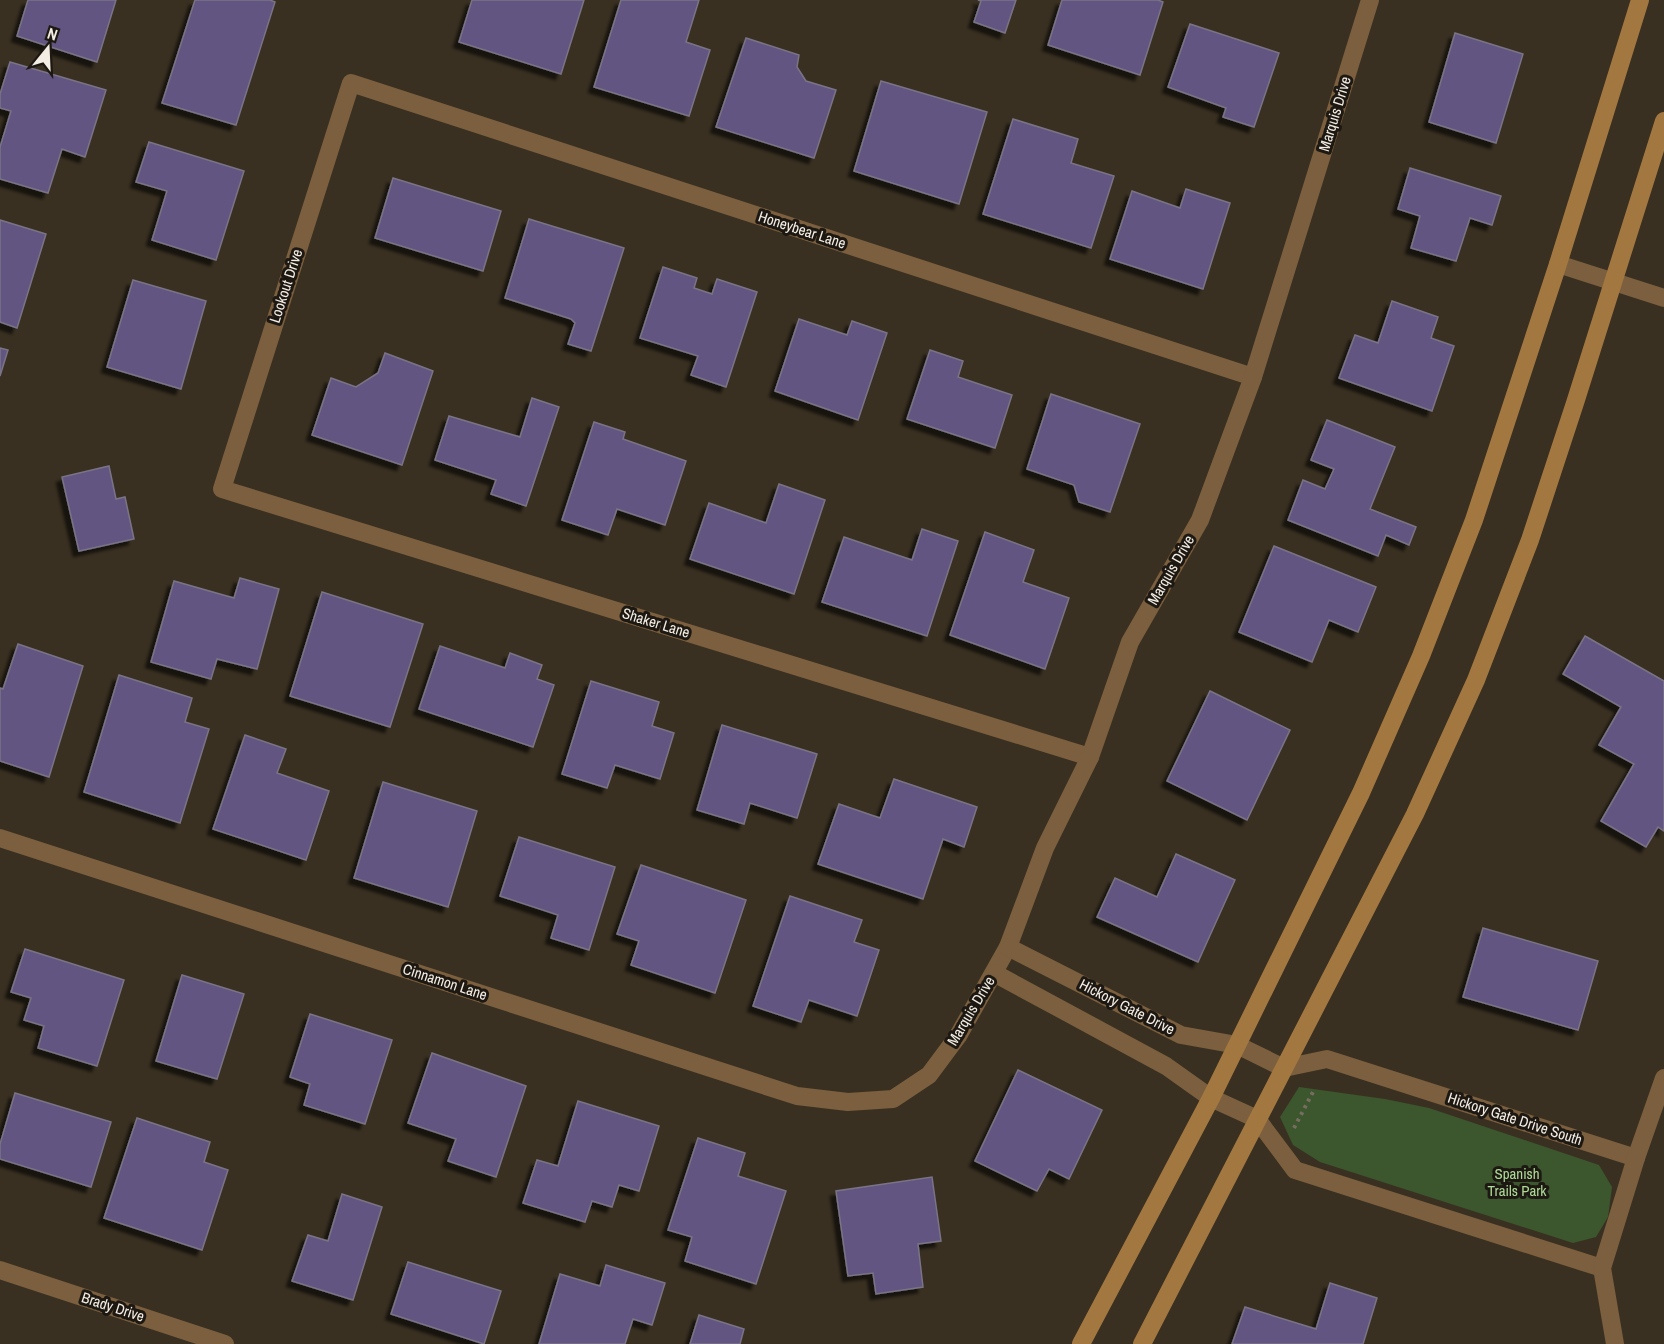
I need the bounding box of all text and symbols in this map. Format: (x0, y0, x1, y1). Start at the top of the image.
north arrow (18, 18, 78, 78)
text: N (45, 22, 61, 46)
street label: Marquis Drive (1313, 74, 1356, 154)
street label: Honeybear Lane (756, 205, 849, 254)
street label: Lookout Drive (264, 246, 307, 326)
street label: Marquis Drive (1142, 531, 1199, 608)
street label: Shaker Lane (620, 602, 693, 643)
street label: Cinnamon Lane (400, 958, 490, 1005)
street label: Marquis Drive (942, 972, 1000, 1049)
street label: Hickory Gate Drive (1076, 973, 1179, 1040)
street label: Hickory Gate Drive South (1445, 1087, 1585, 1150)
park label: Spanish Trails Park (1487, 1163, 1547, 1201)
street label: Brady Drive (79, 1287, 147, 1327)

